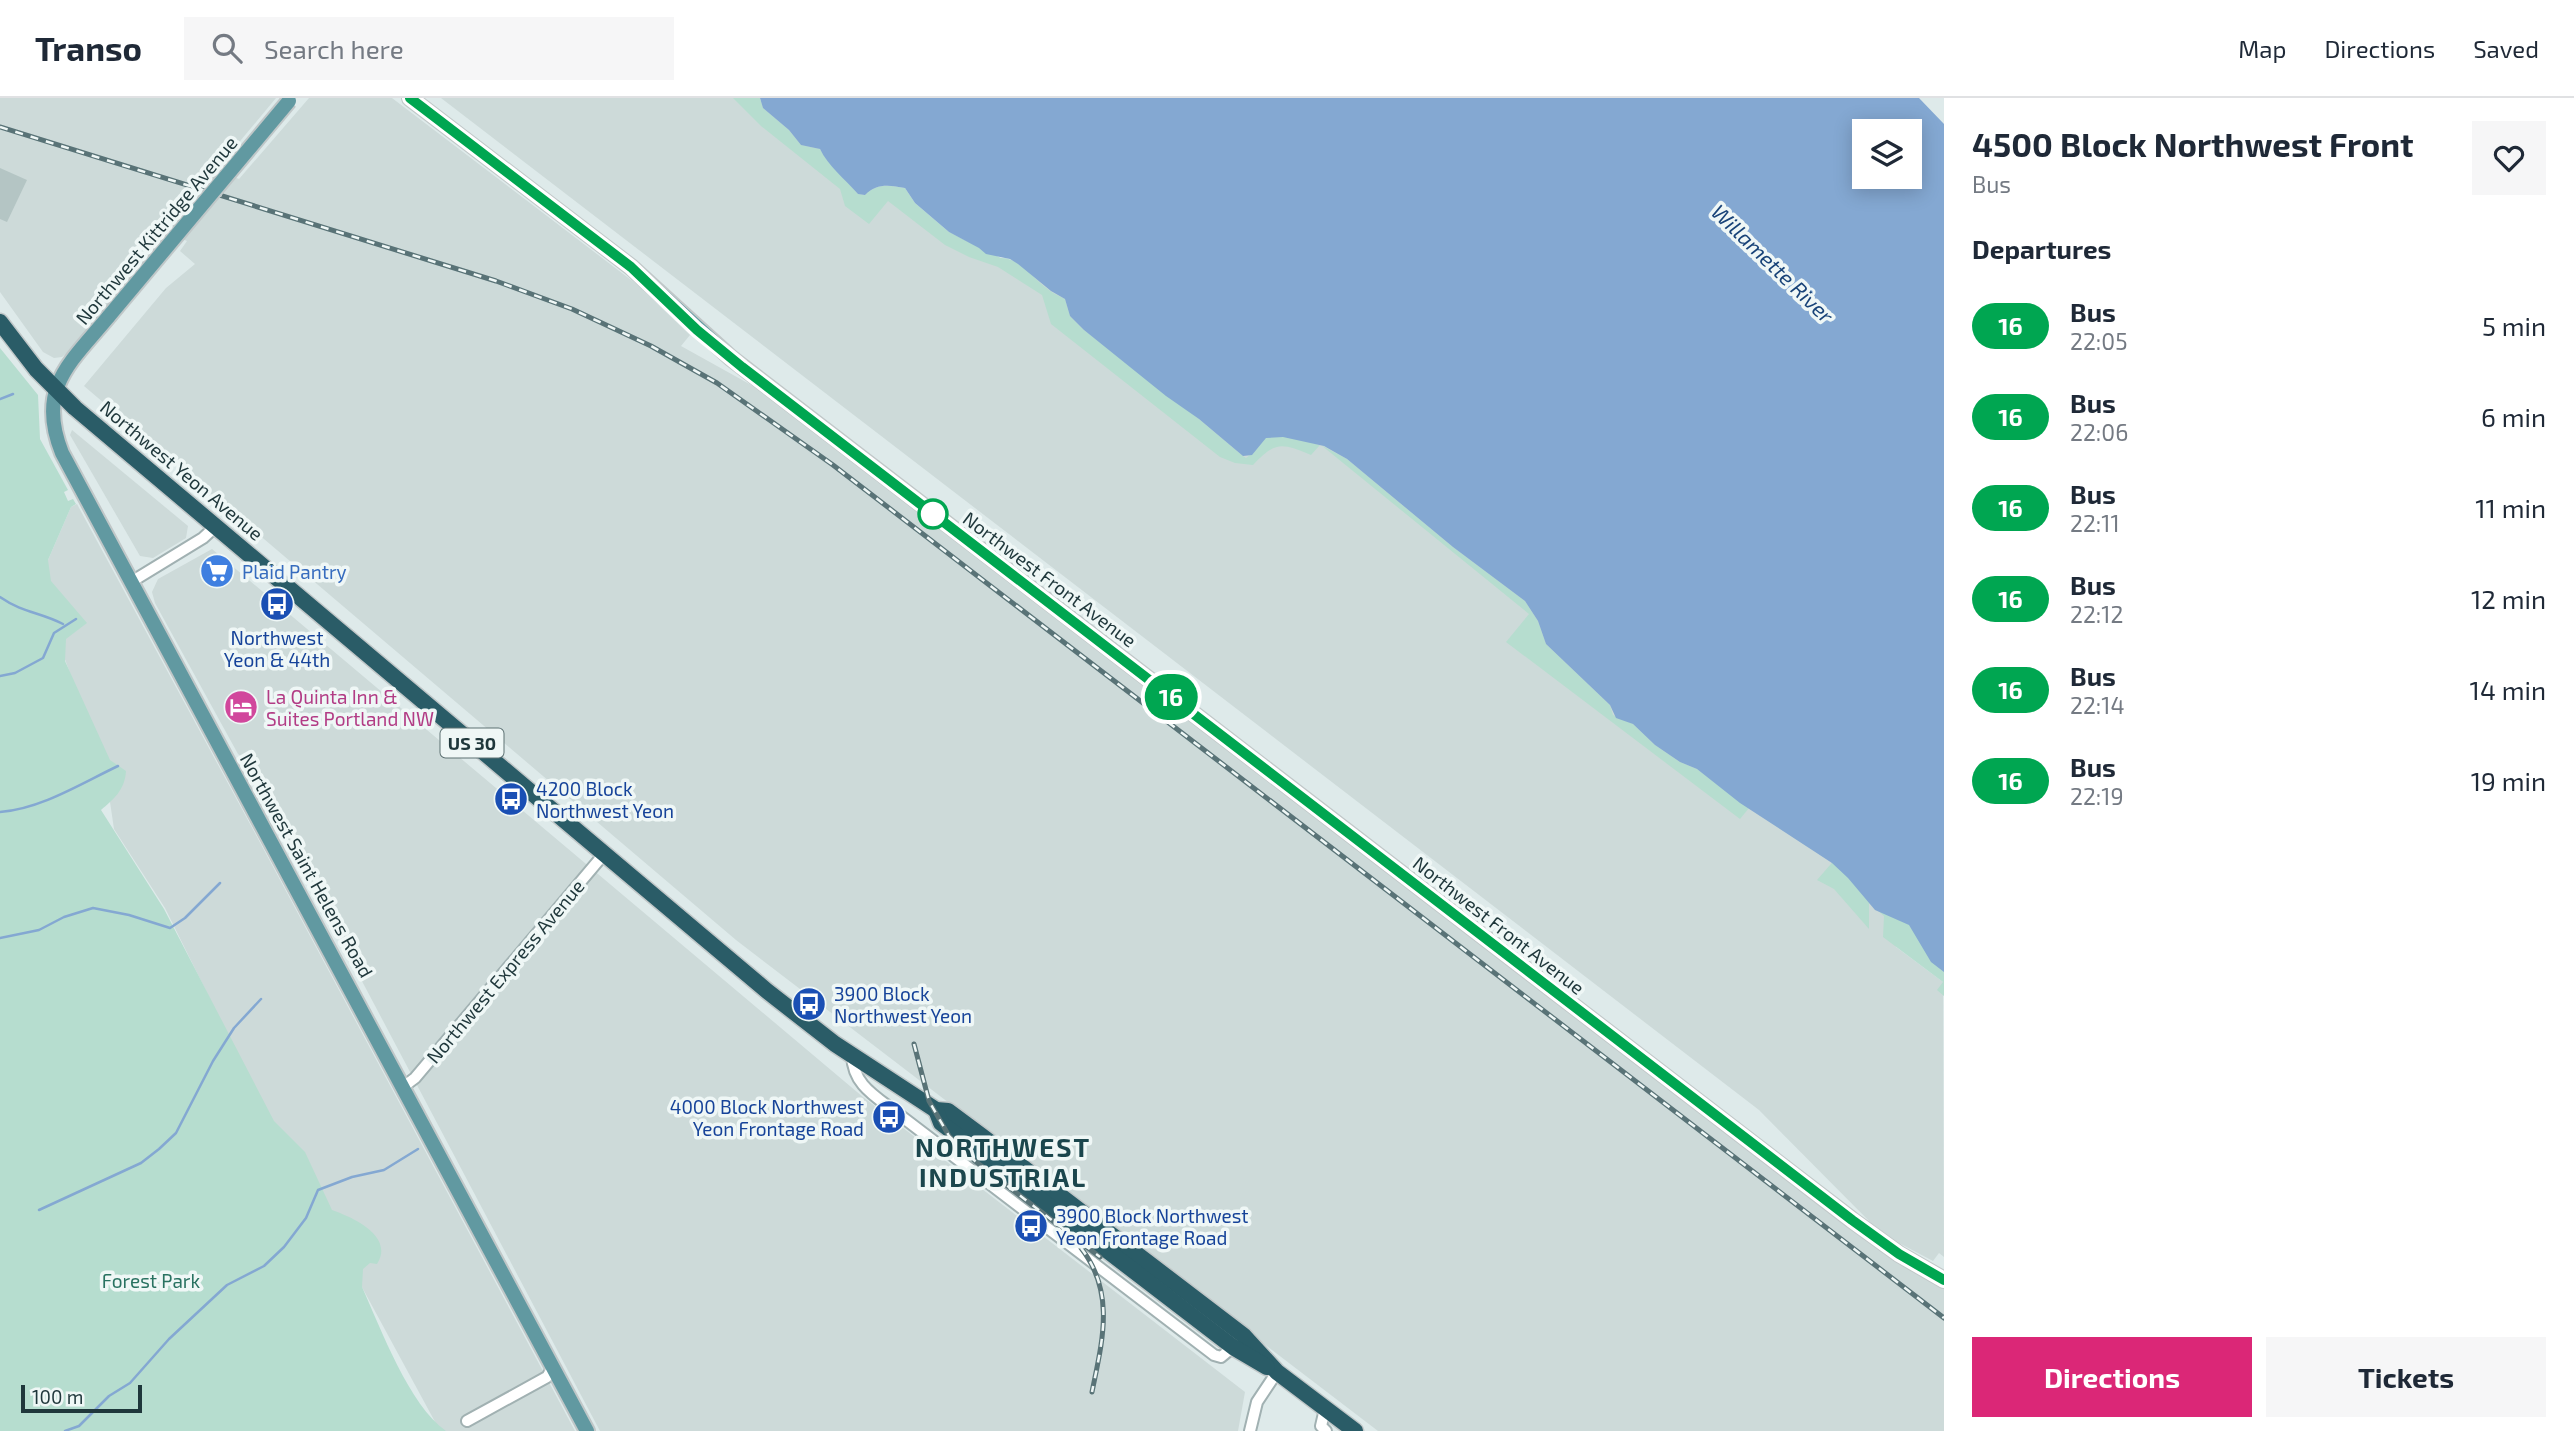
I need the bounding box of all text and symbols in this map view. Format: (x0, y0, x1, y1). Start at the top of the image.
search box (184, 17, 674, 80)
text: Transo (35, 28, 142, 68)
icon: search (208, 29, 246, 67)
text: Search here (264, 33, 404, 64)
text: Map (2238, 34, 2286, 63)
text: Directions (2324, 34, 2435, 63)
text: Saved (2473, 34, 2539, 63)
map controls (1852, 119, 1922, 189)
button: layers (1852, 119, 1922, 189)
button: heart (2472, 121, 2546, 195)
text: 4500 Block Northwest Front (1972, 124, 2414, 164)
street label: Northwest Kittridge Avenue (70, 131, 242, 329)
text: Bus (1972, 170, 2011, 198)
water label: Willamette River (1707, 199, 1840, 328)
text: Departures (1972, 233, 2111, 264)
text: Bus (2070, 296, 2116, 327)
text: 5 min (2482, 310, 2546, 341)
text: 16 (1998, 311, 2023, 340)
text: 22:05 (2070, 327, 2127, 355)
text: Bus (2070, 387, 2116, 418)
street label: Northwest Yeon Avenue (96, 395, 268, 545)
text: 6 min (2481, 401, 2546, 432)
text: 16 (1998, 402, 2023, 431)
text: 22:06 (2070, 418, 2128, 446)
text: Bus (2070, 478, 2116, 509)
text: 11 min (2475, 492, 2546, 523)
text: 16 (1998, 493, 2023, 522)
unlabelled marker (918, 499, 948, 529)
street label: Northwest Front Avenue (959, 506, 1141, 652)
text: 22:11 (2070, 509, 2120, 537)
supermarket icon: Plaid Pantry (198, 552, 236, 590)
place label: Plaid Pantry (242, 560, 347, 583)
text: Bus (2070, 569, 2116, 600)
text: 12 min (2471, 583, 2546, 614)
text: 16 (1998, 584, 2023, 613)
bus stop icon: Northwest Yeon & 44th (258, 585, 296, 623)
text: 22:12 (2070, 600, 2123, 628)
place label: Northwest Yeon & 44th (224, 626, 330, 671)
text: Bus (2070, 660, 2116, 691)
line badge: 16 (1140, 674, 1202, 720)
text: 14 min (2470, 674, 2546, 705)
text: 16 (1998, 675, 2023, 704)
text: 16 (1159, 682, 1183, 711)
place label: La Quinta Inn & Suites Portland NW (266, 685, 434, 730)
hotel icon: La Quinta Inn & Suites Portland NW (222, 688, 260, 726)
text: 22:14 (2070, 691, 2125, 719)
road number: US 30 (440, 728, 504, 758)
street label: Northwest Saint Helens Road (236, 749, 378, 981)
text: Bus (2070, 751, 2116, 782)
text: 19 min (2471, 765, 2546, 796)
text: 16 (1998, 766, 2023, 795)
place label: 4200 Block Northwest Yeon (536, 777, 674, 822)
bus stop icon: 4200 Block Northwest Yeon (492, 780, 530, 818)
text: 22:19 (2070, 782, 2124, 810)
street label: Northwest Front Avenue (1409, 851, 1589, 999)
street label: Northwest Express Avenue (421, 874, 589, 1068)
place label: 3900 Block Northwest Yeon (834, 982, 972, 1027)
bus stop icon: 3900 Block Northwest Yeon (790, 985, 828, 1023)
place label: 4000 Block Northwest Yeon Frontage Road (670, 1095, 864, 1140)
bus stop icon: 4000 Block Northwest Yeon Frontage Road (870, 1098, 908, 1136)
district label: NORTHWEST INDUSTRIAL (915, 1131, 1091, 1192)
place label: 3900 Block Northwest Yeon Frontage Road (1056, 1204, 1249, 1249)
bus stop icon: 3900 Block Northwest Yeon Frontage Road (1012, 1207, 1050, 1245)
park label: Forest Park (102, 1269, 200, 1292)
button: Directions (1972, 1337, 2252, 1417)
button: Tickets (2266, 1337, 2546, 1417)
scale bar (21, 1382, 142, 1414)
text: 100 m (32, 1385, 83, 1408)

